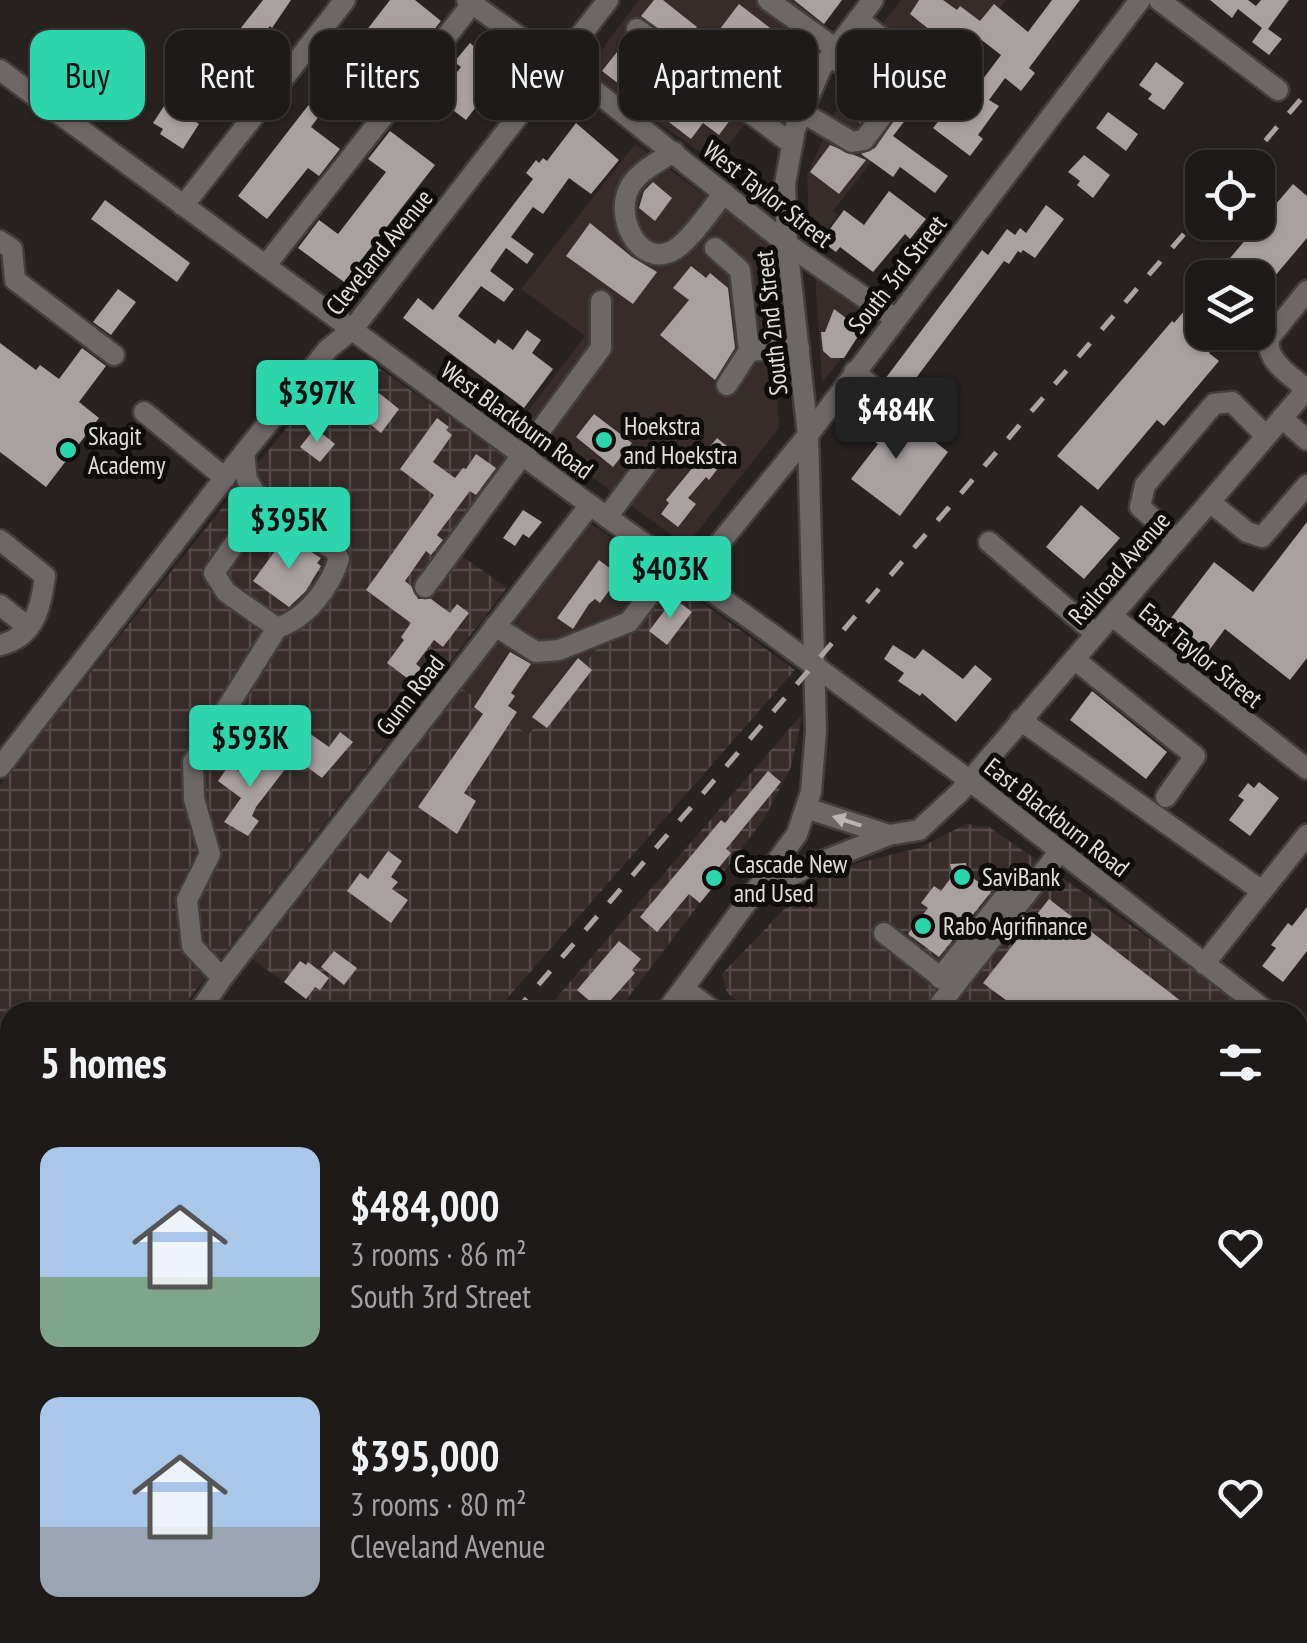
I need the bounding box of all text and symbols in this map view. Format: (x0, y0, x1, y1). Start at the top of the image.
chip: Buy (30, 30, 145, 120)
chip: Rent (165, 30, 290, 120)
chip: Filters (310, 30, 455, 120)
chip: New (475, 30, 599, 120)
chip: Apartment (619, 30, 817, 120)
chip: House (837, 30, 982, 120)
street label: West Taylor Street (697, 134, 839, 254)
map controls (1185, 150, 1275, 350)
button: locate (1185, 150, 1275, 240)
street label: Cleveland Avenue (319, 183, 439, 321)
street label: South 3rd Street (841, 208, 953, 340)
street label: South 2nd Street (747, 249, 795, 397)
button: layers (1185, 260, 1275, 350)
street label: West Blackburn Road (435, 354, 599, 486)
pin: $397K (247, 360, 387, 445)
text: $397K (278, 371, 356, 413)
pin: $484K (826, 377, 966, 462)
text: $484K (857, 388, 935, 430)
place label: Hoekstra and Hoekstra (624, 410, 738, 471)
place label: Skagit Academy (88, 420, 166, 481)
marker: Hoekstra and Hoekstra (593, 429, 615, 451)
marker: Skagit Academy (57, 439, 79, 461)
pin: $395K (219, 487, 359, 572)
text: $395K (250, 498, 328, 540)
street label: Railroad Avenue (1061, 505, 1177, 631)
pin: $403K (600, 536, 740, 621)
text: $403K (631, 547, 709, 589)
street label: East Taylor Street (1133, 595, 1269, 715)
street label: Gunn Road (369, 648, 451, 742)
pin: $593K (180, 705, 320, 790)
text: $593K (211, 716, 289, 758)
street label: East Blackburn Road (978, 751, 1136, 883)
one-way arrow (832, 813, 862, 828)
place label: Cascade New and Used (734, 848, 848, 909)
place label: SaviBank (982, 861, 1061, 893)
marker: SaviBank (951, 866, 973, 888)
marker: Cascade New and Used (703, 867, 725, 889)
place label: Rabo Agrifinance (943, 910, 1088, 942)
marker: Rabo Agrifinance (912, 915, 934, 937)
text: 5 homes (40, 1035, 167, 1090)
icon: filters (1213, 1035, 1268, 1090)
text: $484,000 (350, 1178, 500, 1233)
icon: home (120, 1187, 240, 1307)
icon: heart (1213, 1220, 1268, 1275)
text: 3 rooms · 86 m² (350, 1233, 527, 1275)
text: South 3rd Street (350, 1275, 531, 1317)
text: $395,000 (350, 1428, 500, 1483)
icon: home (120, 1437, 240, 1557)
icon: heart (1213, 1470, 1268, 1525)
text: 3 rooms · 80 m² (350, 1483, 527, 1525)
text: Cleveland Avenue (350, 1525, 545, 1567)

